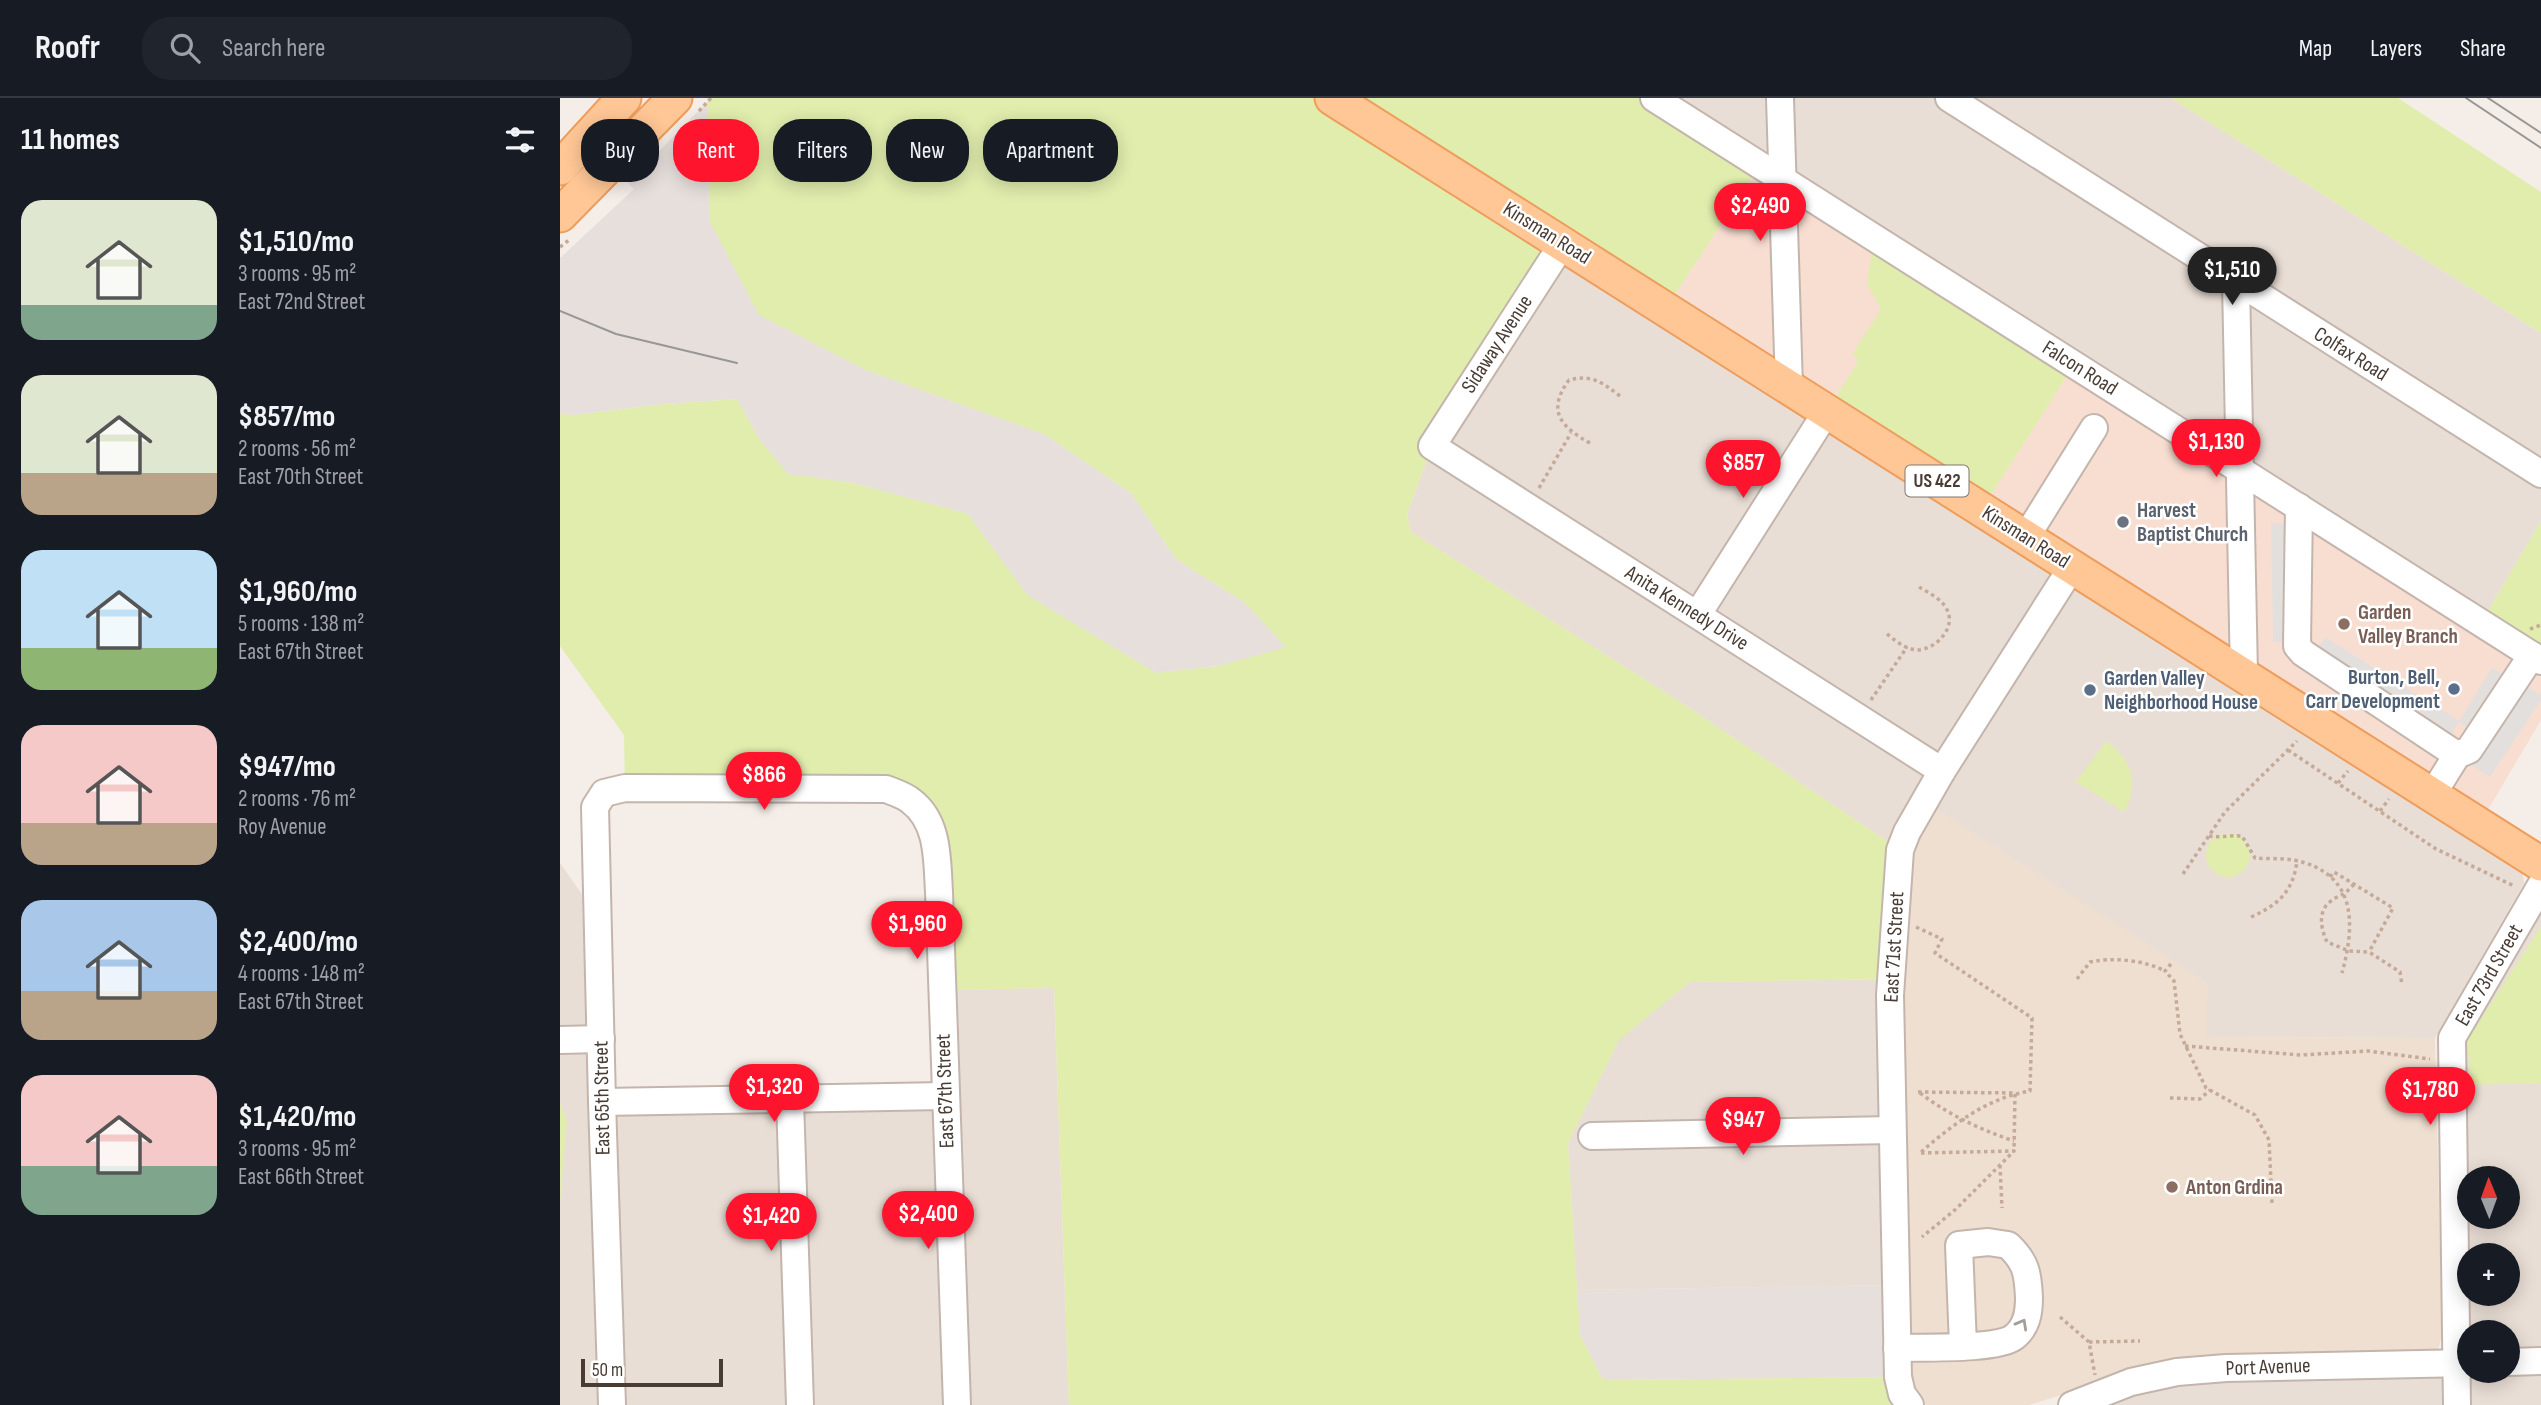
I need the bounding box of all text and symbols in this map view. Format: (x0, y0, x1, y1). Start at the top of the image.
search box (142, 17, 632, 80)
text: Roofr (35, 28, 100, 68)
icon: search (166, 29, 204, 67)
text: Search here (222, 33, 325, 64)
text: Map (2299, 34, 2332, 63)
text: Layers (2370, 34, 2422, 63)
text: Share (2460, 34, 2506, 63)
chip: Buy (581, 119, 659, 182)
chip: Rent (673, 119, 759, 182)
chip: Filters (773, 119, 872, 182)
chip: New (886, 119, 969, 182)
chip: Apartment (983, 119, 1118, 182)
icon: filters (501, 121, 539, 159)
text: 11 homes (21, 122, 120, 158)
pin: $2,490 (1703, 184, 1817, 243)
text: $2,490 (1730, 192, 1790, 220)
street label: Kinsman Road (1498, 196, 1596, 270)
text: $1,510/mo (238, 224, 354, 260)
icon: home (77, 228, 161, 312)
pin: $1,510 (2175, 248, 2289, 307)
text: $1,510 (2204, 256, 2260, 284)
text: 3 rooms · 95 m² (238, 260, 357, 288)
text: East 72nd Street (238, 288, 365, 316)
street label: Sidaway Avenue (1456, 290, 1538, 398)
street label: Colfax Road (2309, 321, 2393, 387)
street label: Falcon Road (2038, 335, 2122, 401)
text: $857/mo (238, 399, 335, 435)
icon: home (77, 403, 161, 487)
pin: $1,130 (2159, 420, 2273, 479)
text: $1,130 (2188, 428, 2245, 456)
text: 2 rooms · 56 m² (238, 435, 356, 463)
pin: $857 (1702, 440, 1784, 500)
text: $857 (1722, 449, 1764, 477)
text: East 70th Street (238, 463, 363, 491)
road number: US 422 (1906, 466, 1968, 496)
place label: Harvest Baptist Church (2137, 498, 2248, 547)
street label: Kinsman Road (1977, 500, 2075, 574)
marker: Harvest Baptist Church (2115, 514, 2131, 530)
street label: Anita Kennedy Drive (1620, 560, 1753, 656)
text: $1,960/mo (238, 574, 357, 610)
icon: home (77, 578, 161, 662)
place label: Garden Valley Branch (2358, 600, 2458, 649)
text: 5 rooms · 138 m² (238, 610, 364, 638)
marker: Garden Valley Branch (2336, 616, 2352, 632)
text: East 67th Street (238, 638, 363, 666)
place label: Burton, Bell, Carr Development (2306, 665, 2440, 714)
place label: Garden Valley Neighborhood House (2104, 666, 2258, 715)
marker: Burton, Bell, Carr Development (2446, 681, 2462, 697)
marker: Garden Valley Neighborhood House (2082, 682, 2098, 698)
text: $947/mo (238, 749, 336, 785)
pin: $866 (723, 752, 805, 812)
icon: home (77, 753, 161, 837)
text: $866 (742, 761, 786, 789)
text: 2 rooms · 76 m² (238, 785, 356, 813)
text: Roy Avenue (238, 813, 326, 841)
street label: East 71st Street (1879, 891, 1909, 1003)
pin: $1,960 (860, 902, 974, 961)
text: $1,960 (887, 910, 947, 938)
street label: East 73rd Street (2450, 920, 2528, 1030)
text: $2,400/mo (238, 924, 358, 960)
icon: home (77, 928, 161, 1012)
text: 4 rooms · 148 m² (238, 960, 365, 988)
text: East 67th Street (238, 988, 363, 1016)
street label: East 67th Street (931, 1033, 959, 1149)
street label: East 65th Street (589, 1041, 615, 1155)
pin: $1,320 (717, 1065, 831, 1124)
pin: $1,780 (2373, 1068, 2487, 1127)
text: $1,320 (745, 1073, 803, 1101)
text: $1,780 (2401, 1076, 2459, 1104)
pin: $947 (1702, 1098, 1784, 1157)
text: $1,420/mo (238, 1099, 356, 1135)
icon: home (77, 1103, 161, 1187)
text: $947 (1721, 1106, 1765, 1134)
text: 3 rooms · 95 m² (238, 1135, 357, 1163)
text: East 66th Street (238, 1163, 364, 1191)
north arrow (2457, 1166, 2520, 1228)
map controls (2457, 1166, 2520, 1383)
place label: Anton Grdina (2185, 1175, 2283, 1200)
marker: Anton Grdina (2164, 1179, 2180, 1195)
pin: $2,400 (871, 1192, 985, 1251)
pin: $1,420 (714, 1194, 828, 1253)
text: $2,400 (898, 1200, 958, 1228)
text: $1,420 (742, 1202, 800, 1230)
button: + (2457, 1243, 2520, 1306)
one-way arrow (2014, 1318, 2027, 1331)
button: − (2457, 1320, 2520, 1383)
street label: Port Avenue (2225, 1353, 2311, 1381)
scale bar (581, 1356, 723, 1388)
text: 50 m (592, 1359, 623, 1382)

